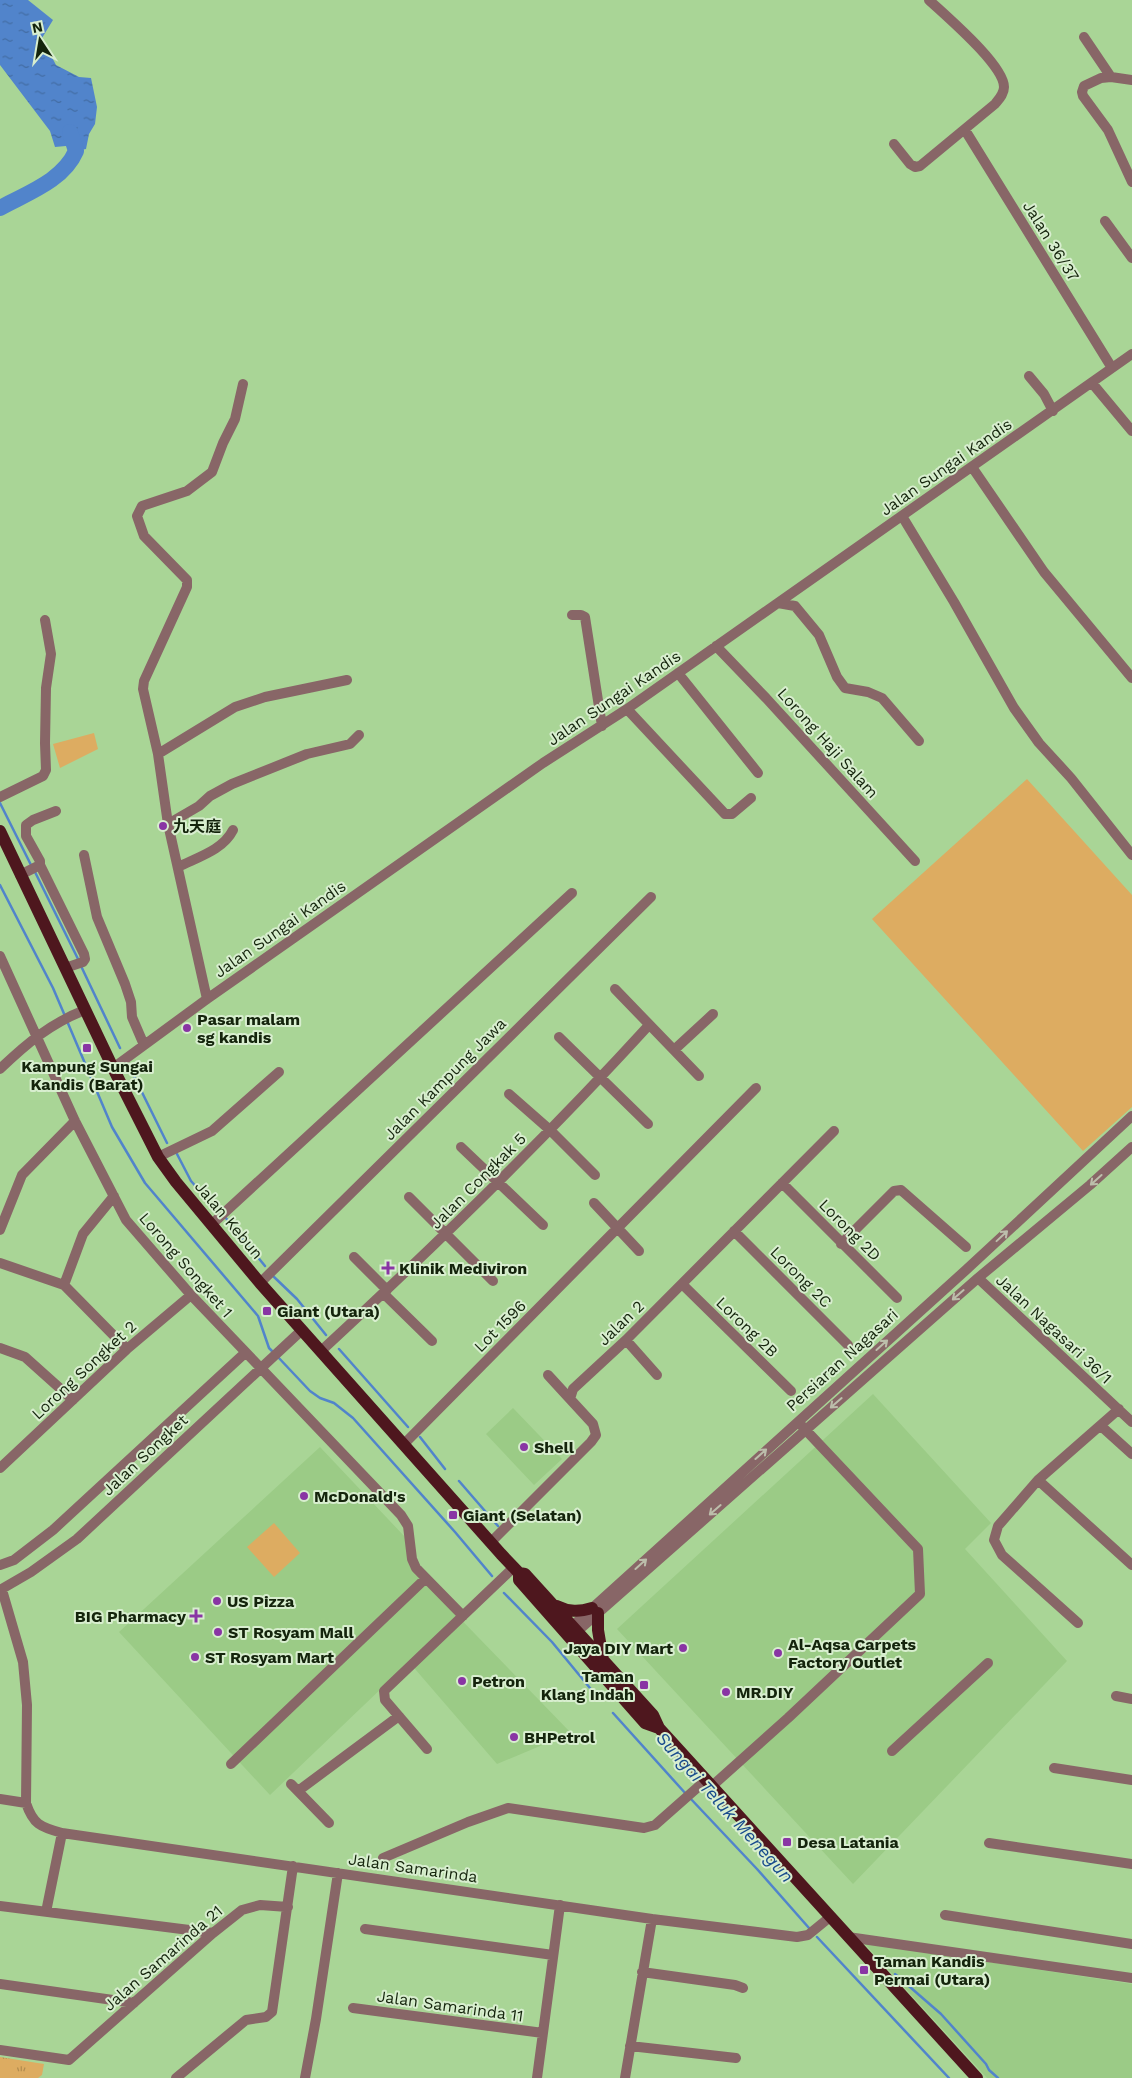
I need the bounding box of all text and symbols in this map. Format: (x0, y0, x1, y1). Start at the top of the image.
north arrow (15, 15, 65, 65)
text: N (31, 18, 44, 36)
street label: Jalan 36/37 (1019, 197, 1083, 285)
street label: Jalan Sungai Kandis (877, 414, 1015, 520)
street label: Jalan Sungai Kandis (544, 646, 684, 750)
street label: Lorong Haji Salam (774, 684, 882, 802)
place label: 九天庭 (173, 817, 221, 836)
marker: 九天庭 (157, 820, 169, 832)
street label: Jalan Sungai Kandis (211, 876, 349, 982)
place label: Pasar malam sg kandis (197, 1010, 300, 1047)
street label: Jalan Kampung Jawa (380, 1014, 510, 1144)
marker: Pasar malam sg kandis (181, 1022, 193, 1034)
marker: Kampung Sungai Kandis (Barat) (81, 1042, 93, 1054)
place label: Kampung Sungai Kandis (Barat) (21, 1057, 153, 1094)
street label: Jalan Congkak 5 (426, 1129, 530, 1233)
one-way arrow (1090, 1173, 1103, 1185)
street label: Jalan Kebun (191, 1177, 267, 1263)
street label: Lorong 2D (815, 1195, 885, 1265)
street label: Lorong Songket 1 (135, 1209, 237, 1321)
one-way arrow (996, 1230, 1009, 1242)
street label: Lorong 2C (766, 1242, 836, 1312)
place label: Klinik Mediviron (399, 1259, 527, 1278)
marker: Klinik Mediviron (381, 1261, 395, 1275)
street label: Jalan Nagasari 36/1 (992, 1270, 1116, 1388)
one-way arrow (952, 1290, 965, 1301)
street label: Lorong 2B (712, 1293, 782, 1361)
street label: Lot 1596 (470, 1296, 530, 1356)
street label: Jalan 2 (594, 1297, 648, 1349)
place label: Giant (Utara) (277, 1302, 380, 1321)
marker: Giant (Utara) (261, 1305, 273, 1317)
street label: Persiaran Nagasari (782, 1305, 902, 1415)
street label: Lorong Songket 2 (28, 1317, 140, 1423)
one-way arrow (875, 1339, 888, 1351)
one-way arrow (830, 1397, 843, 1409)
street label: Jalan Songket (98, 1410, 192, 1499)
place label: Shell (534, 1438, 575, 1457)
marker: Shell (518, 1441, 530, 1453)
one-way arrow (754, 1448, 767, 1460)
place label: McDonald's (314, 1487, 406, 1506)
marker: McDonald's (298, 1490, 310, 1502)
one-way arrow (708, 1505, 721, 1516)
place label: Giant (Selatan) (463, 1506, 582, 1525)
marker: Giant (Selatan) (447, 1509, 459, 1521)
one-way arrow (634, 1558, 647, 1570)
place label: US Pizza (227, 1592, 295, 1611)
marker: US Pizza (211, 1595, 223, 1607)
place label: BIG Pharmacy (75, 1607, 187, 1626)
marker: BIG Pharmacy (190, 1610, 202, 1622)
place label: ST Rosyam Mall (228, 1623, 354, 1642)
marker: ST Rosyam Mall (212, 1626, 224, 1638)
place label: Al-Aqsa Carpets Factory Outlet (788, 1635, 917, 1672)
place label: Jaya DIY Mart (563, 1639, 673, 1658)
marker: Jaya DIY Mart (677, 1642, 689, 1654)
marker: Al-Aqsa Carpets Factory Outlet (772, 1647, 784, 1659)
place label: ST Rosyam Mart (205, 1648, 334, 1667)
marker: ST Rosyam Mart (189, 1651, 201, 1663)
place label: Taman Klang Indah (541, 1667, 634, 1704)
place label: Petron (472, 1672, 525, 1691)
marker: Petron (456, 1675, 468, 1687)
marker: Taman Klang Indah (638, 1679, 650, 1691)
place label: MR.DIY (736, 1683, 794, 1702)
marker: MR.DIY (720, 1686, 732, 1698)
water label: Sungai Teluk Menegun (652, 1727, 798, 1887)
place label: BHPetrol (524, 1728, 596, 1747)
marker: BHPetrol (508, 1731, 520, 1743)
place label: Desa Latania (797, 1833, 900, 1852)
marker: Desa Latania (781, 1836, 793, 1848)
street label: Jalan Samarinda (347, 1850, 479, 1886)
street label: Jalan Samarinda 21 (100, 1901, 226, 2015)
place label: Taman Kandis Permai (Utara) (874, 1952, 990, 1989)
marker: Taman Kandis Permai (Utara) (858, 1964, 870, 1976)
street label: Jalan Samarinda 11 (376, 1986, 524, 2026)

